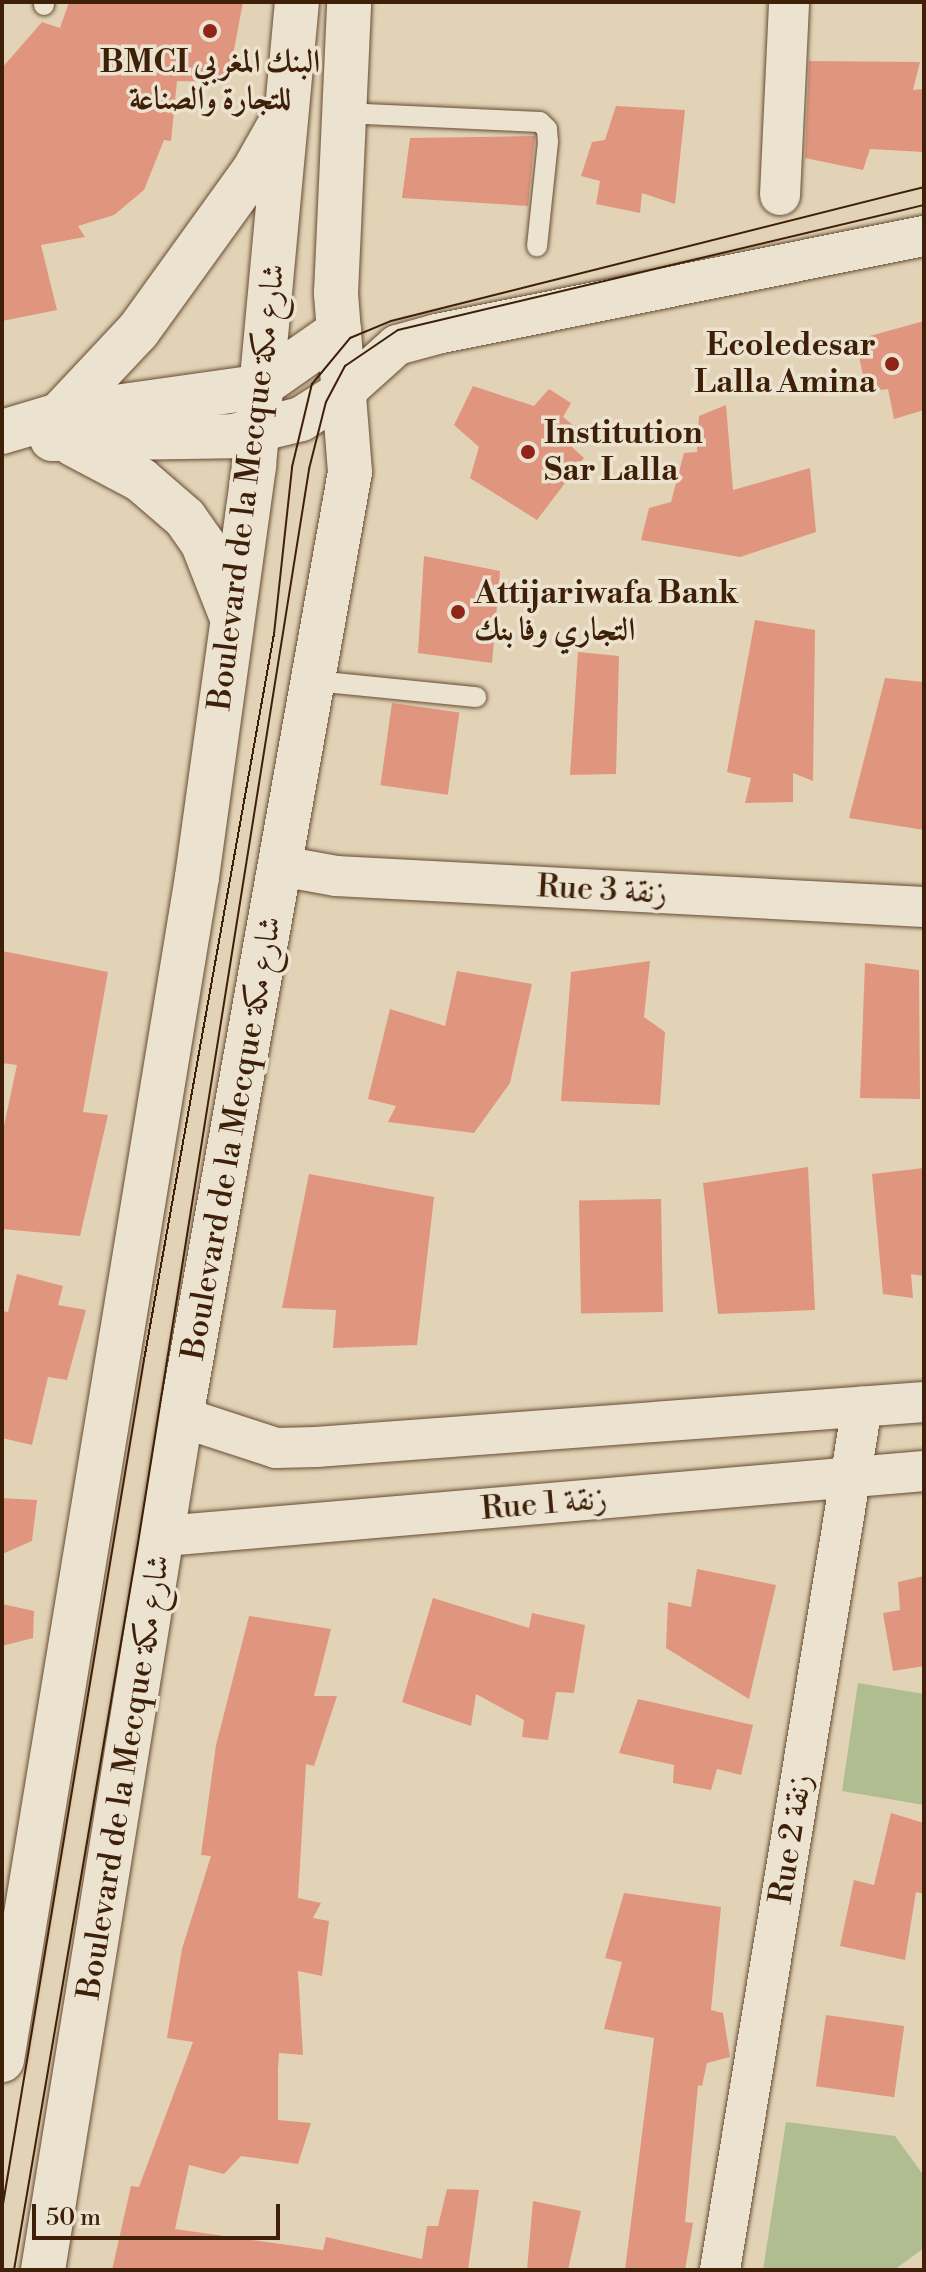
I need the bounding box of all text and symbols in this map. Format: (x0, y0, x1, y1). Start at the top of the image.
marker: BMCI البنك المغربي للتجارة والصناعة (201, 22, 219, 40)
place label: BMCI البنك المغربي للتجارة والصناعة (100, 44, 320, 119)
street label: Boulevard de la Mecque شارع مكة (201, 262, 293, 712)
place label: Ecoledesar Lalla Amina (694, 327, 876, 402)
marker: Ecoledesar Lalla Amina (883, 355, 901, 373)
place label: Institution Sar Lalla (544, 415, 703, 490)
marker: Institution Sar Lalla (519, 443, 537, 461)
place label: Attijariwafa Bank التجاري وفا بنك (474, 575, 738, 650)
marker: Attijariwafa Bank التجاري وفا بنك (449, 603, 467, 621)
street label: Rue 3 زنقة (536, 867, 668, 913)
street label: Boulevard de la Mecque شارع مكة (174, 913, 290, 1363)
street label: Rue 1 زنقة (479, 1479, 609, 1529)
street label: Boulevard de la Mecque شارع مكة (70, 1552, 178, 2002)
street label: Rue 2 زنقة (762, 1771, 820, 1907)
scale bar (36, 2188, 284, 2238)
text: 50 m (46, 2203, 101, 2233)

